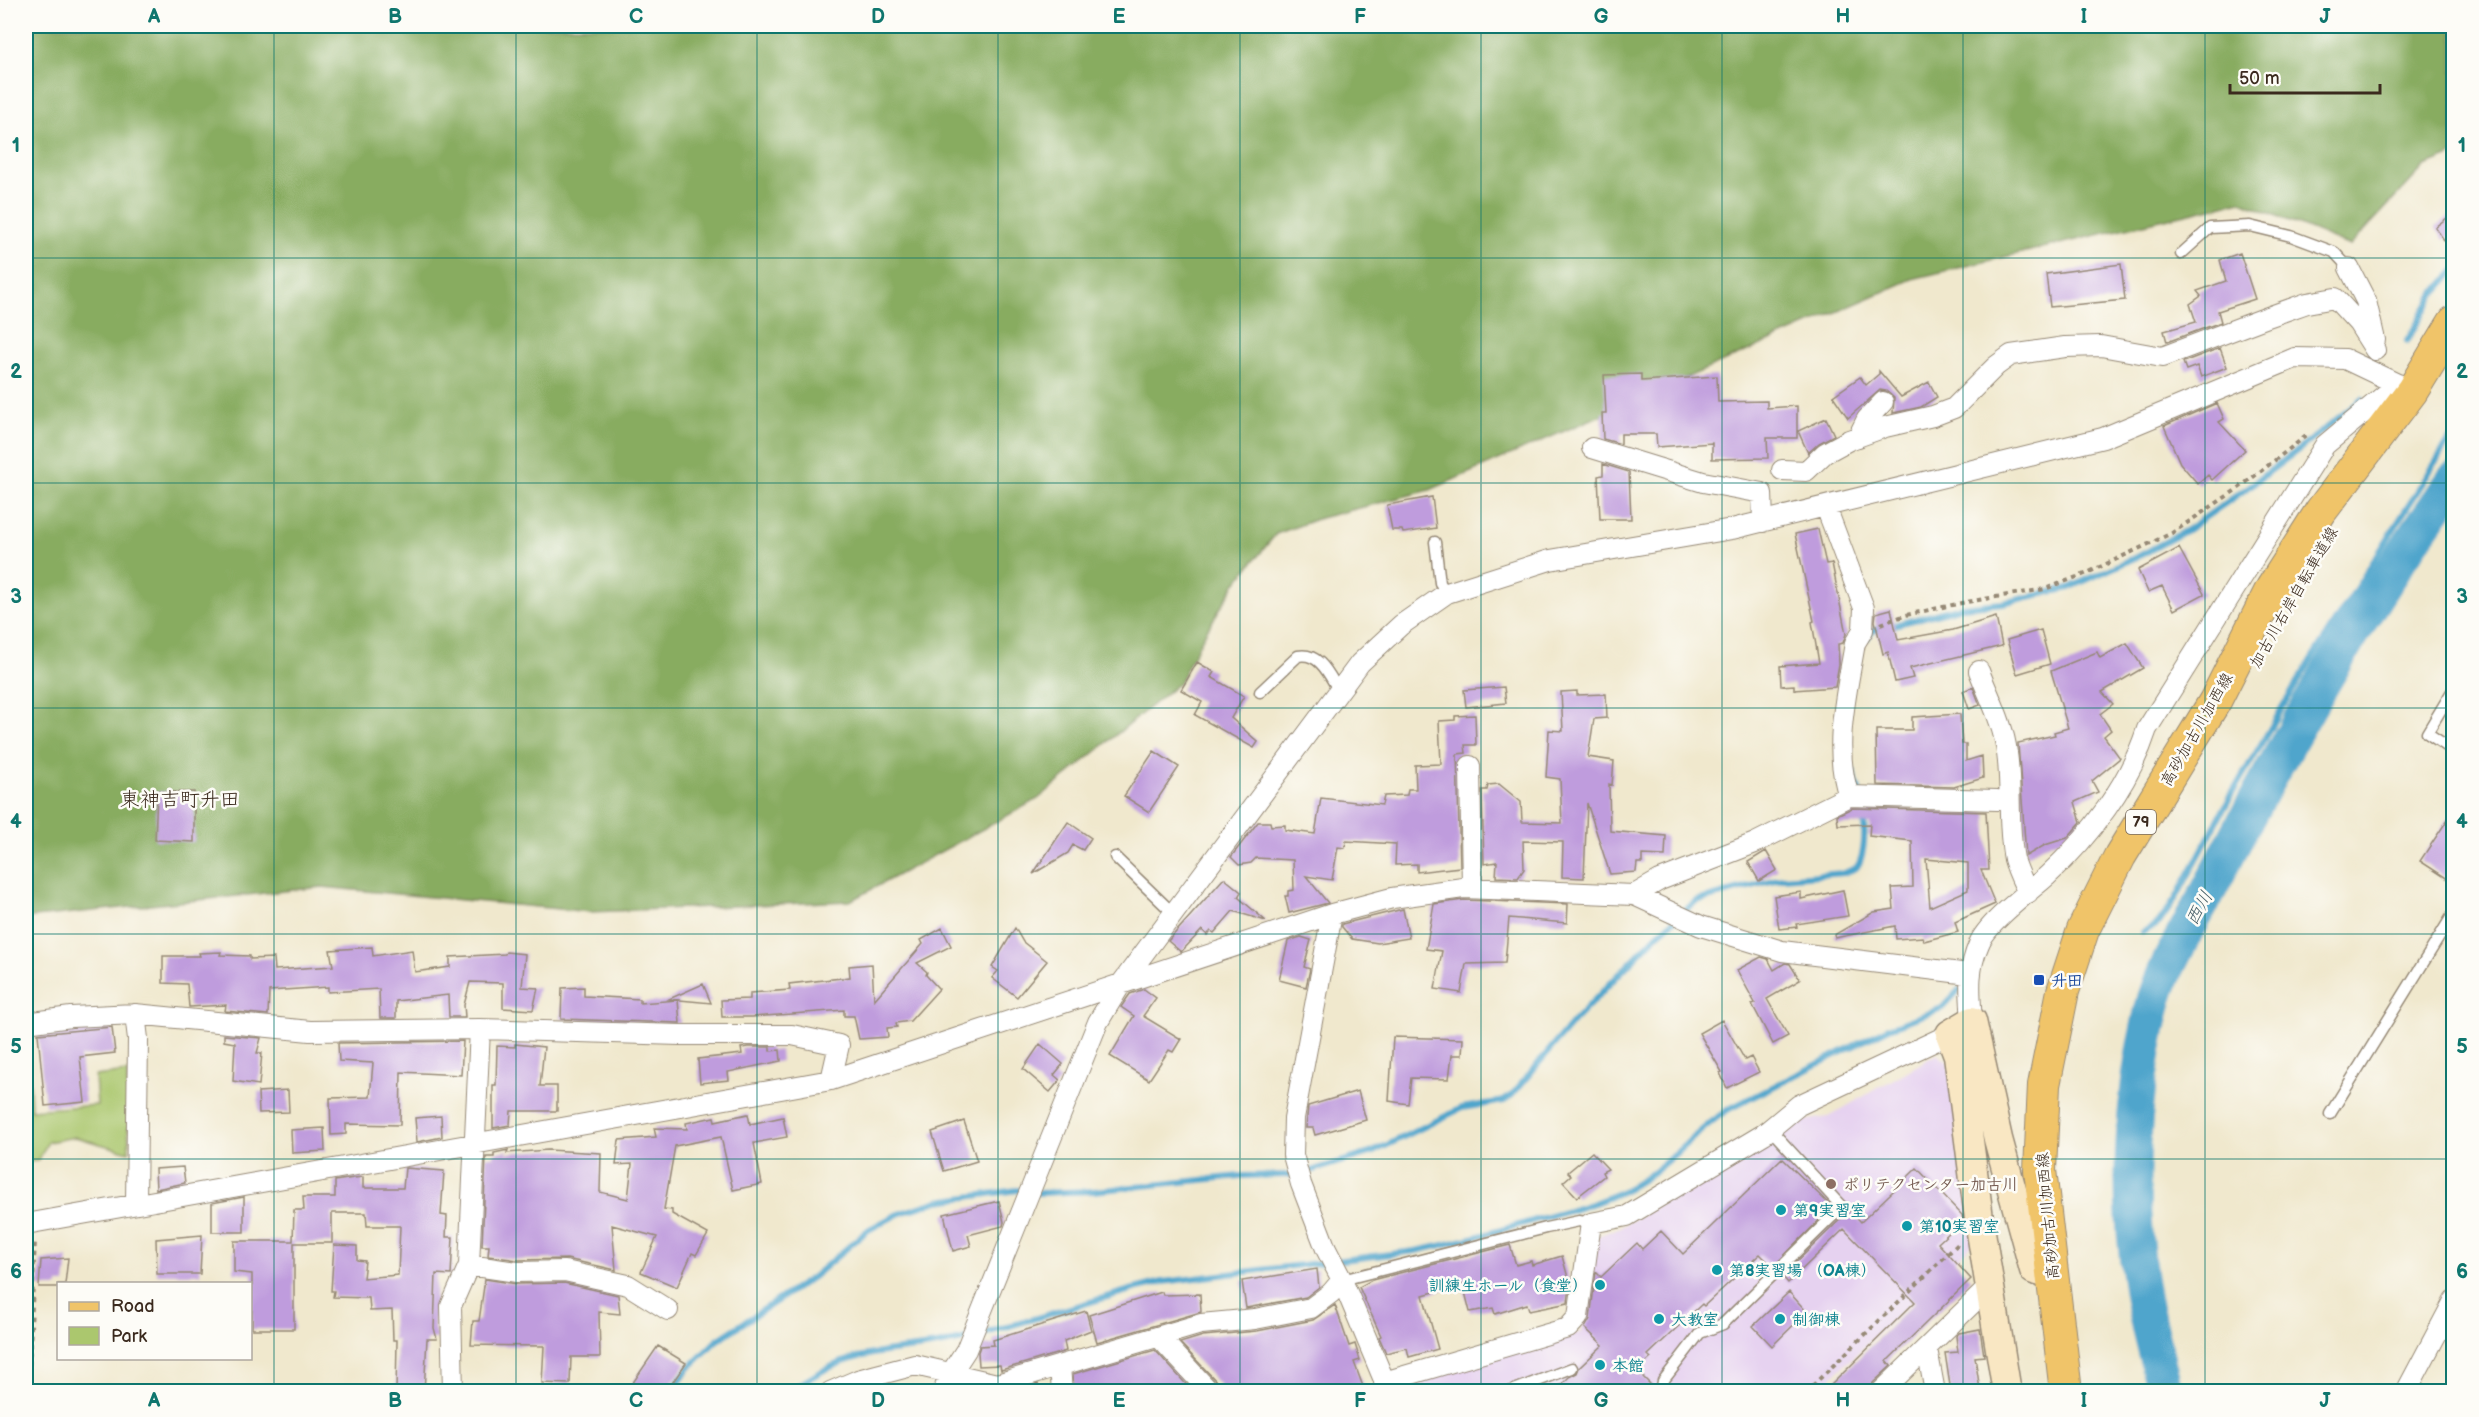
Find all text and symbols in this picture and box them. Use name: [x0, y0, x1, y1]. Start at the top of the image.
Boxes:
text: A: [147, 5, 161, 29]
text: B: [388, 5, 402, 29]
text: C: [629, 5, 643, 29]
text: D: [871, 5, 885, 29]
text: E: [1113, 5, 1126, 29]
text: F: [1354, 5, 1366, 29]
text: G: [1594, 5, 1609, 29]
text: H: [1836, 5, 1850, 29]
text: I: [2081, 5, 2087, 29]
text: J: [2320, 5, 2332, 29]
scale bar: [2230, 57, 2380, 95]
text: 50 m: [2239, 68, 2280, 89]
text: 1: [12, 134, 20, 158]
text: 1: [2458, 134, 2466, 158]
text: 2: [10, 360, 22, 384]
text: 2: [2456, 360, 2468, 384]
street label: 加古川右岸自転車道線: [2246, 524, 2343, 672]
text: 3: [10, 585, 22, 609]
text: 3: [2456, 585, 2468, 609]
street label: 高砂加古川加西線: [2157, 670, 2238, 790]
district label: 東神吉町升田: [120, 788, 240, 812]
text: 4: [10, 810, 22, 834]
road number: 79: [2126, 810, 2156, 834]
text: 4: [2456, 810, 2468, 834]
water label: 西川: [2182, 887, 2217, 929]
place label: 升田: [2051, 972, 2083, 991]
marker: 升田: [2032, 973, 2046, 987]
text: 5: [10, 1035, 22, 1059]
text: 5: [2456, 1035, 2468, 1059]
street label: 高砂加古川加西線: [2033, 1151, 2064, 1280]
place label: ポリテクセンター加古川: [1843, 1176, 2018, 1195]
marker: ポリテクセンター加古川: [1824, 1177, 1838, 1191]
place label: 第9実習室: [1793, 1202, 1866, 1221]
marker: 第9実習室: [1774, 1203, 1788, 1217]
place label: 第10実習室: [1919, 1218, 2000, 1237]
marker: 第10実習室: [1900, 1219, 1914, 1233]
text: 6: [10, 1260, 22, 1284]
text: 6: [2456, 1260, 2468, 1284]
place label: 第8実習場 （OA棟）: [1729, 1262, 1876, 1281]
marker: 第8実習場 （OA棟）: [1710, 1263, 1724, 1277]
place label: 訓練生ホール（食堂）: [1429, 1277, 1588, 1296]
marker: 訓練生ホール（食堂）: [1593, 1278, 1607, 1292]
legend: [57, 1282, 252, 1360]
text: Road: [111, 1296, 155, 1317]
place label: 大教室: [1671, 1311, 1719, 1330]
place label: 制御棟: [1792, 1311, 1841, 1330]
marker: 大教室: [1652, 1312, 1666, 1326]
marker: 制御棟: [1773, 1312, 1787, 1326]
text: Park: [111, 1326, 147, 1347]
place label: 本館: [1612, 1357, 1644, 1376]
marker: 本館: [1593, 1358, 1607, 1372]
text: A: [147, 1389, 161, 1413]
text: B: [388, 1389, 402, 1413]
text: C: [629, 1389, 643, 1413]
text: D: [871, 1389, 885, 1413]
text: E: [1113, 1389, 1126, 1413]
text: F: [1354, 1389, 1366, 1413]
text: G: [1594, 1389, 1609, 1413]
text: H: [1836, 1389, 1850, 1413]
text: I: [2081, 1389, 2087, 1413]
text: J: [2320, 1389, 2332, 1413]

